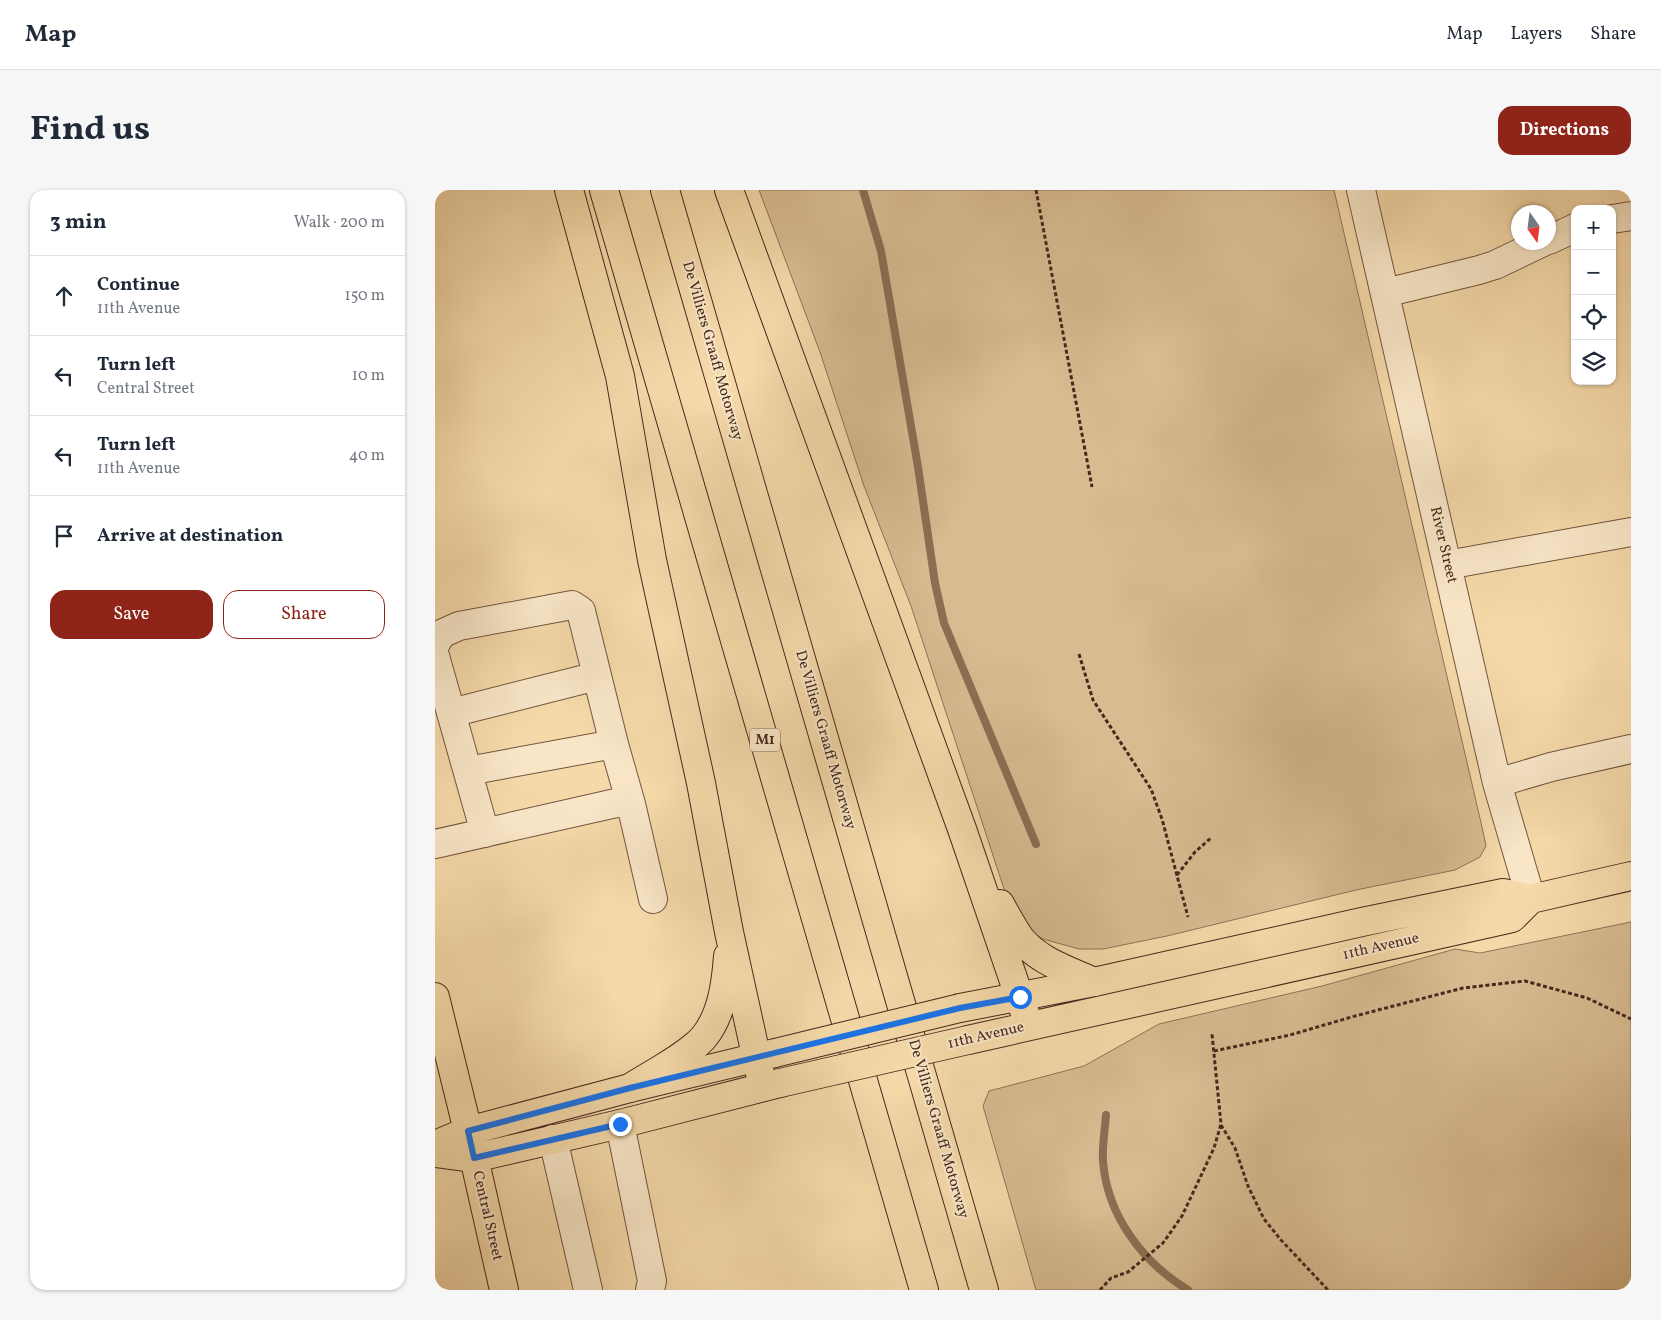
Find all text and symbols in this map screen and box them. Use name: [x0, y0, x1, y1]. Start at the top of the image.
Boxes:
text: Map: [25, 18, 76, 52]
text: Map: [1446, 22, 1482, 47]
text: Layers: [1510, 22, 1562, 47]
text: Share: [1590, 22, 1636, 47]
text: Find us: [30, 106, 150, 154]
button: Directions: [1498, 106, 1631, 155]
north arrow: [1511, 205, 1556, 250]
map controls: [1571, 205, 1616, 385]
button: +: [1571, 205, 1616, 250]
text: 3 min: [50, 208, 106, 237]
text: Walk · 200 m: [294, 212, 385, 234]
button: −: [1571, 250, 1616, 295]
street label: De Villiers Graaff Motorway: [676, 259, 748, 443]
text: Continue: [97, 272, 180, 298]
icon: ahead: [50, 282, 78, 310]
text: 150 m: [344, 285, 385, 307]
button: locate: [1571, 295, 1616, 340]
text: 11th Avenue: [97, 298, 180, 320]
button: layers: [1571, 340, 1616, 385]
text: Turn left: [97, 352, 176, 378]
icon: left: [50, 362, 78, 390]
text: 10 m: [352, 365, 385, 387]
text: Central Street: [97, 378, 195, 400]
text: Turn left: [97, 432, 176, 458]
icon: left: [50, 442, 78, 470]
text: 40 m: [349, 445, 385, 467]
text: 11th Avenue: [97, 458, 180, 480]
street label: River Street: [1424, 505, 1462, 585]
icon: arrive: [50, 522, 78, 550]
text: Arrive at destination: [97, 523, 283, 549]
button: Save: [50, 590, 213, 639]
button: Share: [223, 590, 385, 639]
street label: De Villiers Graaff Motorway: [789, 648, 861, 832]
road number: M1: [750, 728, 780, 752]
street label: 11th Avenue: [1341, 928, 1421, 966]
route start: [1009, 986, 1032, 1009]
street label: 11th Avenue: [946, 1017, 1026, 1055]
street label: De Villiers Graaff Motorway: [902, 1037, 974, 1221]
route end: [609, 1113, 632, 1136]
street label: Central Street: [466, 1169, 508, 1263]

